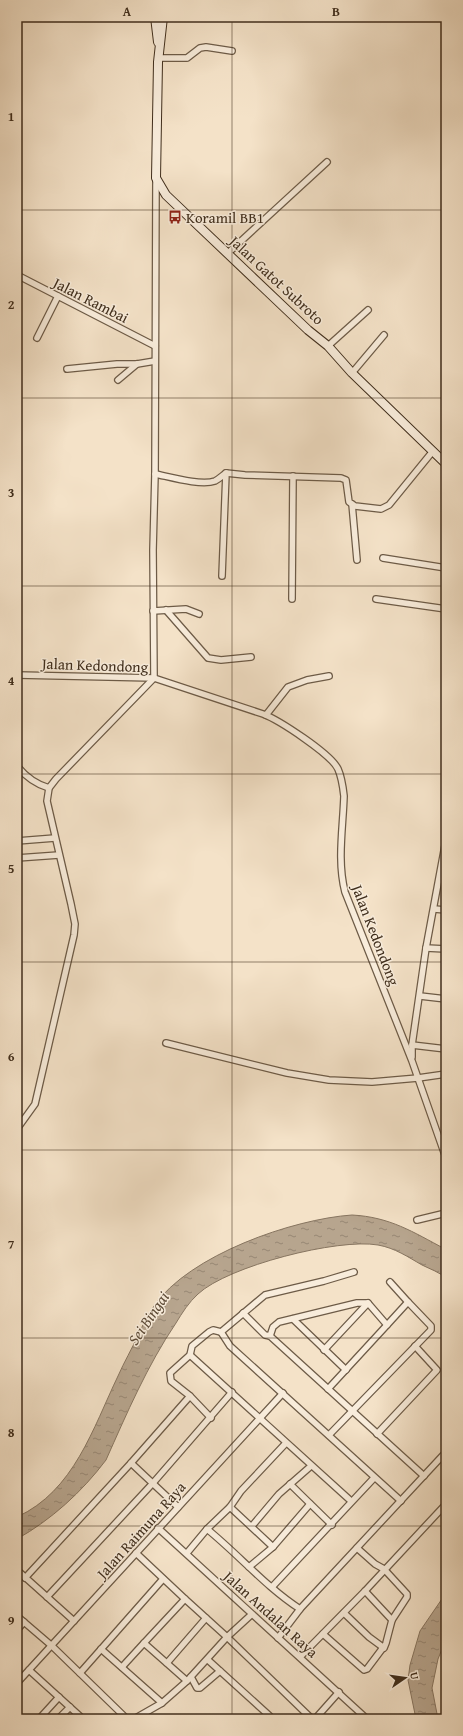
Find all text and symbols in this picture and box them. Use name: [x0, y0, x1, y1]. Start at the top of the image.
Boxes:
text: A: [123, 2, 132, 21]
text: B: [332, 2, 340, 21]
text: 1: [8, 107, 14, 126]
place label: Koramil BB1: [186, 207, 264, 228]
bus stop icon: Koramil BB1: [167, 209, 183, 225]
street label: Jalan Gatot Subroto: [224, 229, 329, 330]
street label: Jalan Rambai: [48, 271, 132, 328]
text: 2: [8, 295, 15, 314]
text: 3: [8, 483, 14, 502]
street label: Jalan Kedondong: [39, 653, 149, 677]
text: 4: [8, 671, 15, 690]
text: 5: [8, 859, 15, 878]
street label: Jalan Kedondong: [346, 880, 405, 989]
text: 6: [8, 1047, 15, 1066]
text: 7: [8, 1235, 15, 1254]
water label: Sei Bingai: [121, 1286, 175, 1350]
text: 8: [8, 1423, 15, 1442]
street label: Jalan Raimuna Raya: [90, 1477, 190, 1585]
street label: Jalan Andalan Raya: [218, 1565, 323, 1662]
text: 9: [8, 1611, 15, 1630]
north arrow: [385, 1658, 425, 1698]
text: U: [406, 1670, 424, 1682]

